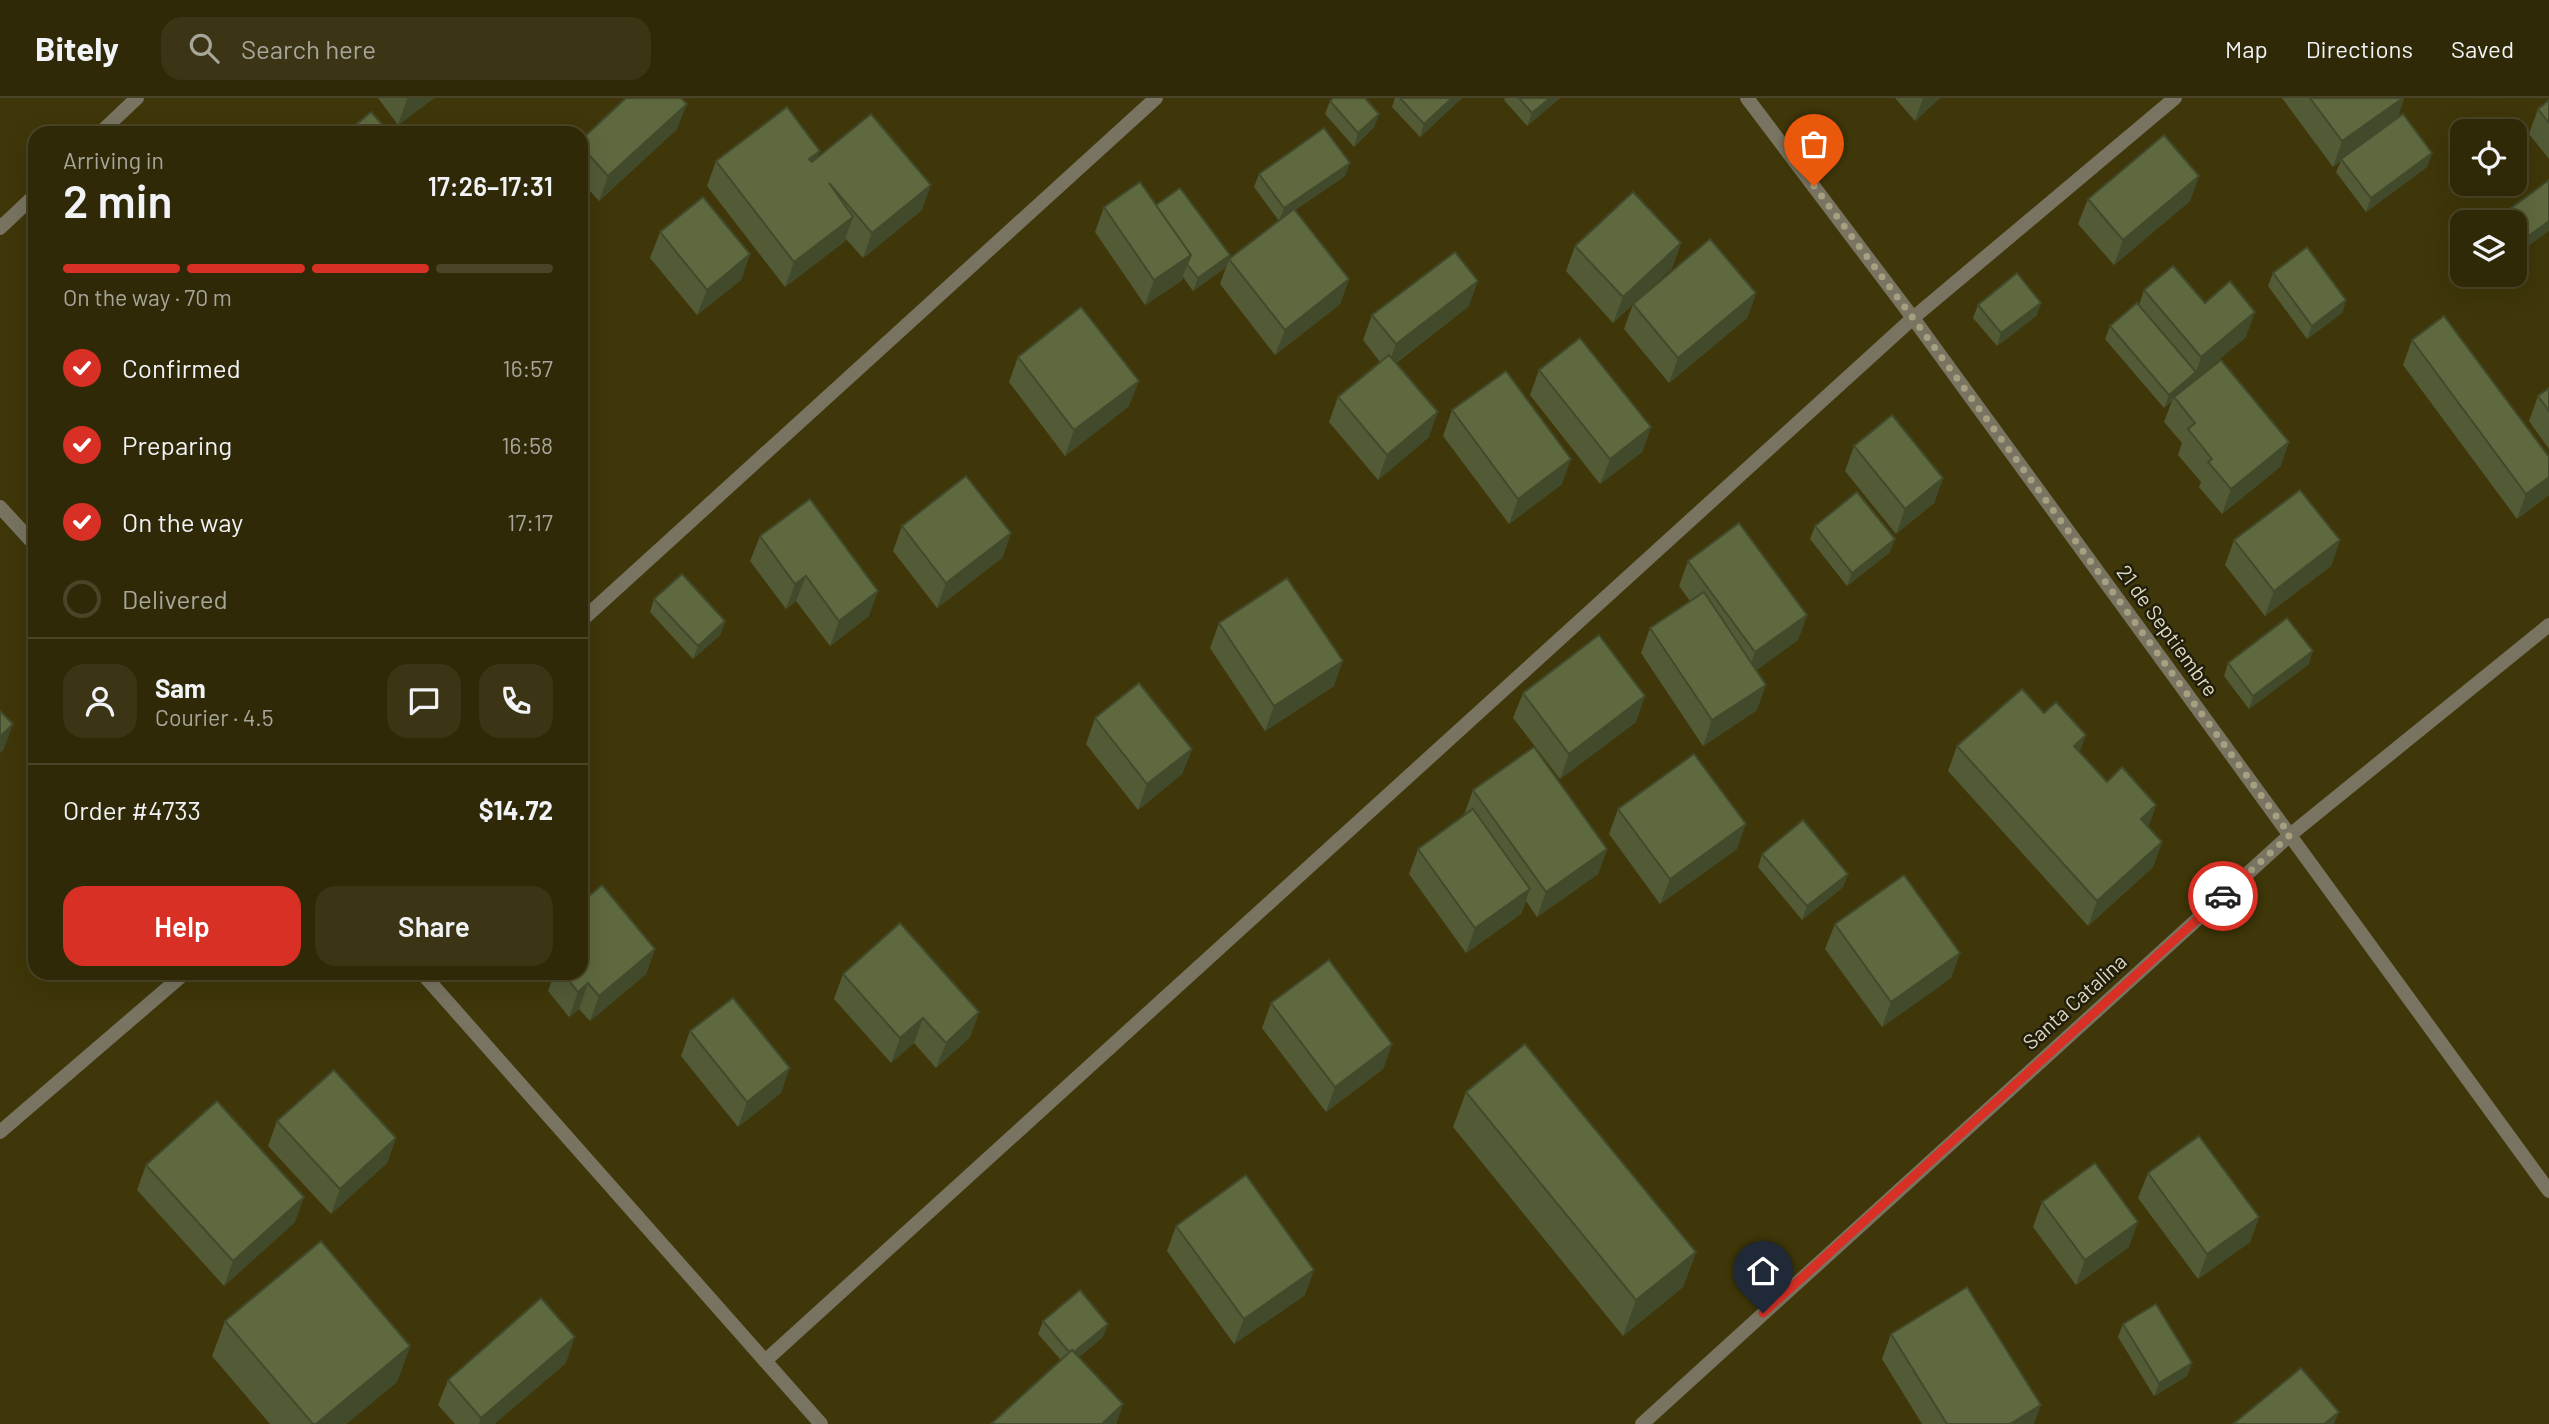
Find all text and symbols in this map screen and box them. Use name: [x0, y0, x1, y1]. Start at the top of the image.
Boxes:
search box: [161, 17, 651, 80]
text: Bitely: [35, 28, 119, 68]
icon: search: [185, 29, 223, 67]
text: Search here: [241, 33, 376, 64]
text: Map: [2225, 34, 2268, 63]
text: Directions: [2306, 34, 2413, 63]
text: Saved: [2451, 34, 2514, 63]
pin: [1784, 114, 1844, 186]
map controls: [2450, 119, 2527, 287]
button: locate: [2450, 119, 2527, 196]
icon: bag: [1795, 125, 1833, 163]
text: Arriving in: [63, 146, 164, 174]
text: 17:26–17:31: [428, 170, 553, 201]
text: 2 min: [63, 172, 172, 227]
button: layers: [2450, 210, 2527, 287]
text: On the way · 70 m: [63, 283, 232, 311]
icon: check: [63, 349, 101, 387]
text: Confirmed: [122, 352, 241, 383]
text: 16:57: [503, 354, 553, 382]
icon: check: [63, 426, 101, 464]
text: Preparing: [122, 429, 232, 460]
text: 16:58: [502, 431, 553, 459]
icon: check: [63, 503, 101, 541]
text: On the way: [122, 506, 243, 537]
text: 17:17: [507, 508, 553, 536]
street label: 21 de Septiembre: [2112, 560, 2224, 701]
text: Delivered: [122, 583, 228, 614]
button: person: [63, 664, 137, 738]
button: chat: [387, 664, 461, 738]
button: phone: [479, 664, 553, 738]
text: Sam: [155, 672, 206, 703]
text: Courier · 4.5: [155, 703, 274, 731]
text: Order #4733: [63, 794, 201, 825]
text: $14.72: [479, 794, 553, 825]
courier: [2188, 861, 2258, 931]
icon: car: [2204, 877, 2242, 915]
button: Help: [63, 886, 301, 966]
button: Share: [315, 886, 553, 966]
street label: Santa Catalina: [2017, 948, 2131, 1054]
pin: [1733, 1241, 1793, 1313]
icon: home: [1744, 1252, 1782, 1290]

